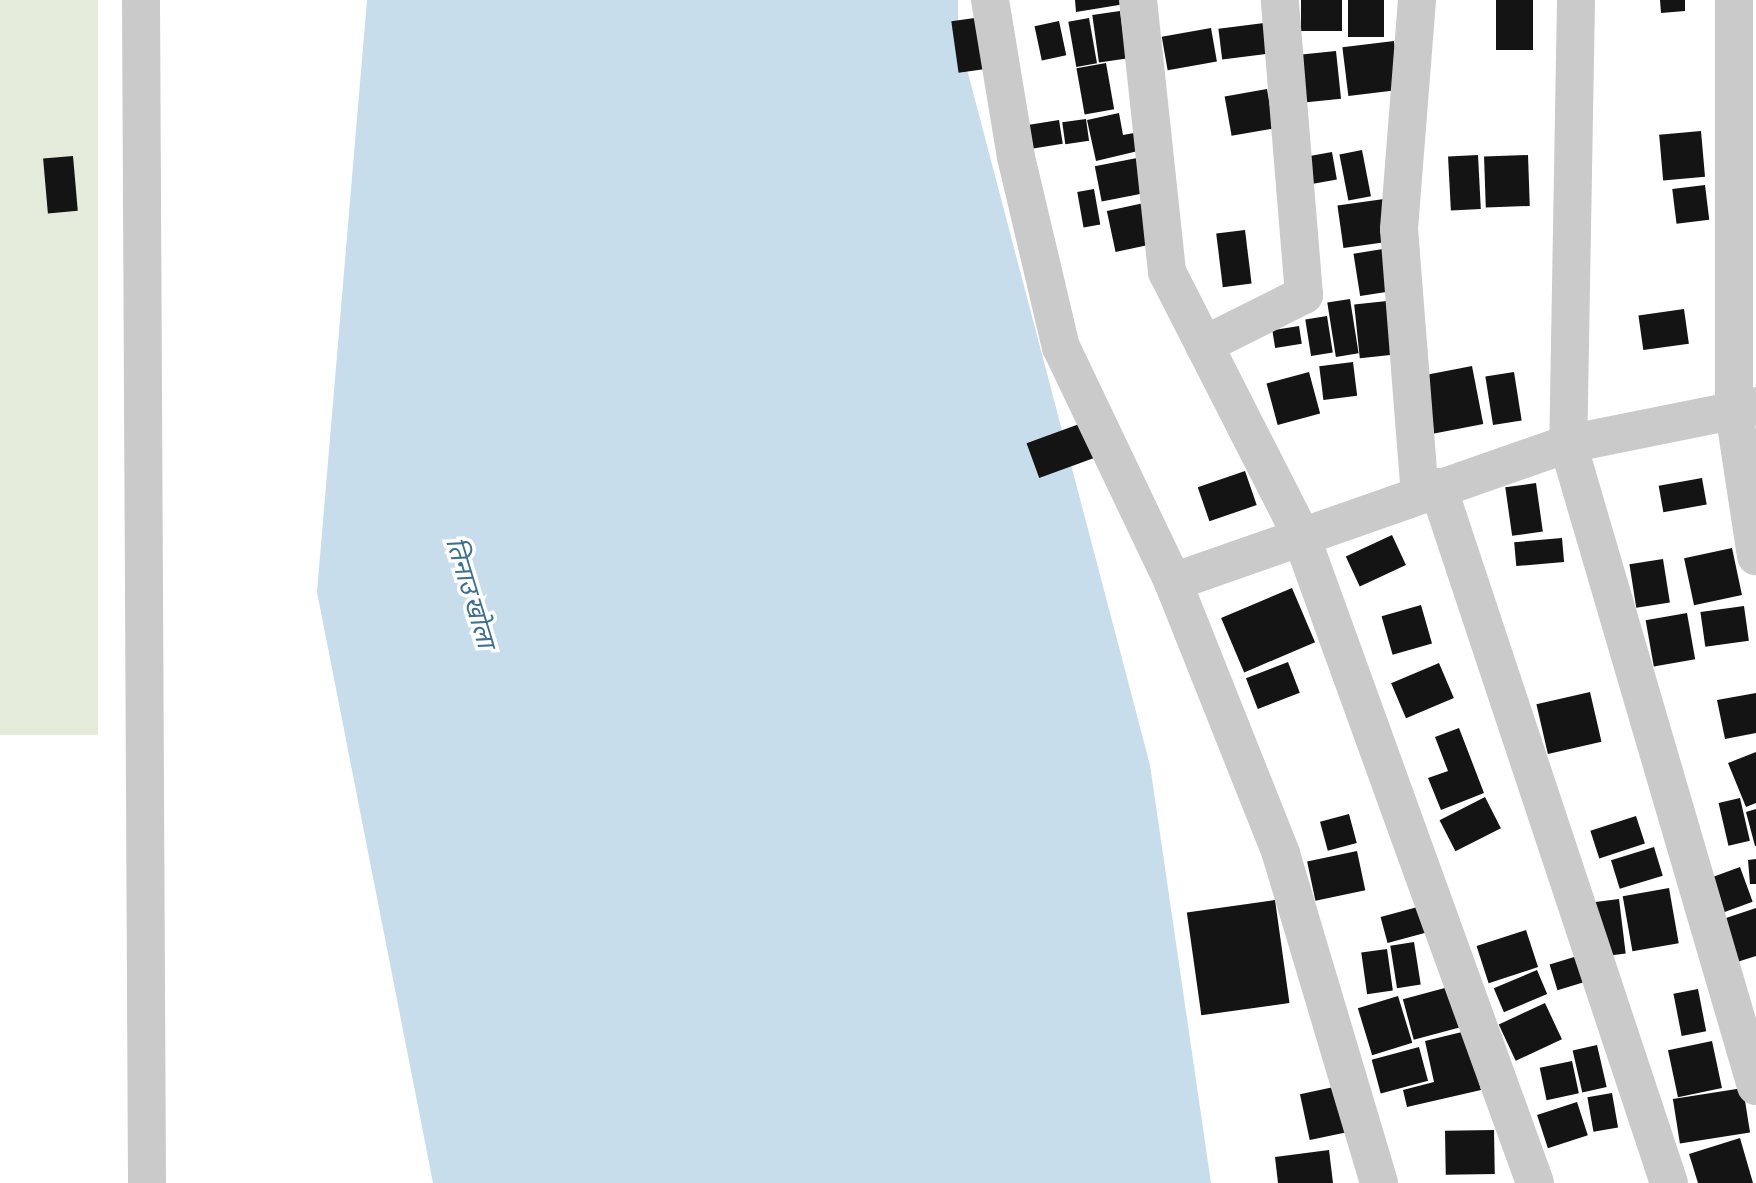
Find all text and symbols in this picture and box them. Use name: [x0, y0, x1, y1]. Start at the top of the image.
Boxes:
water label: तिनाउ खोला: [437, 534, 501, 652]

